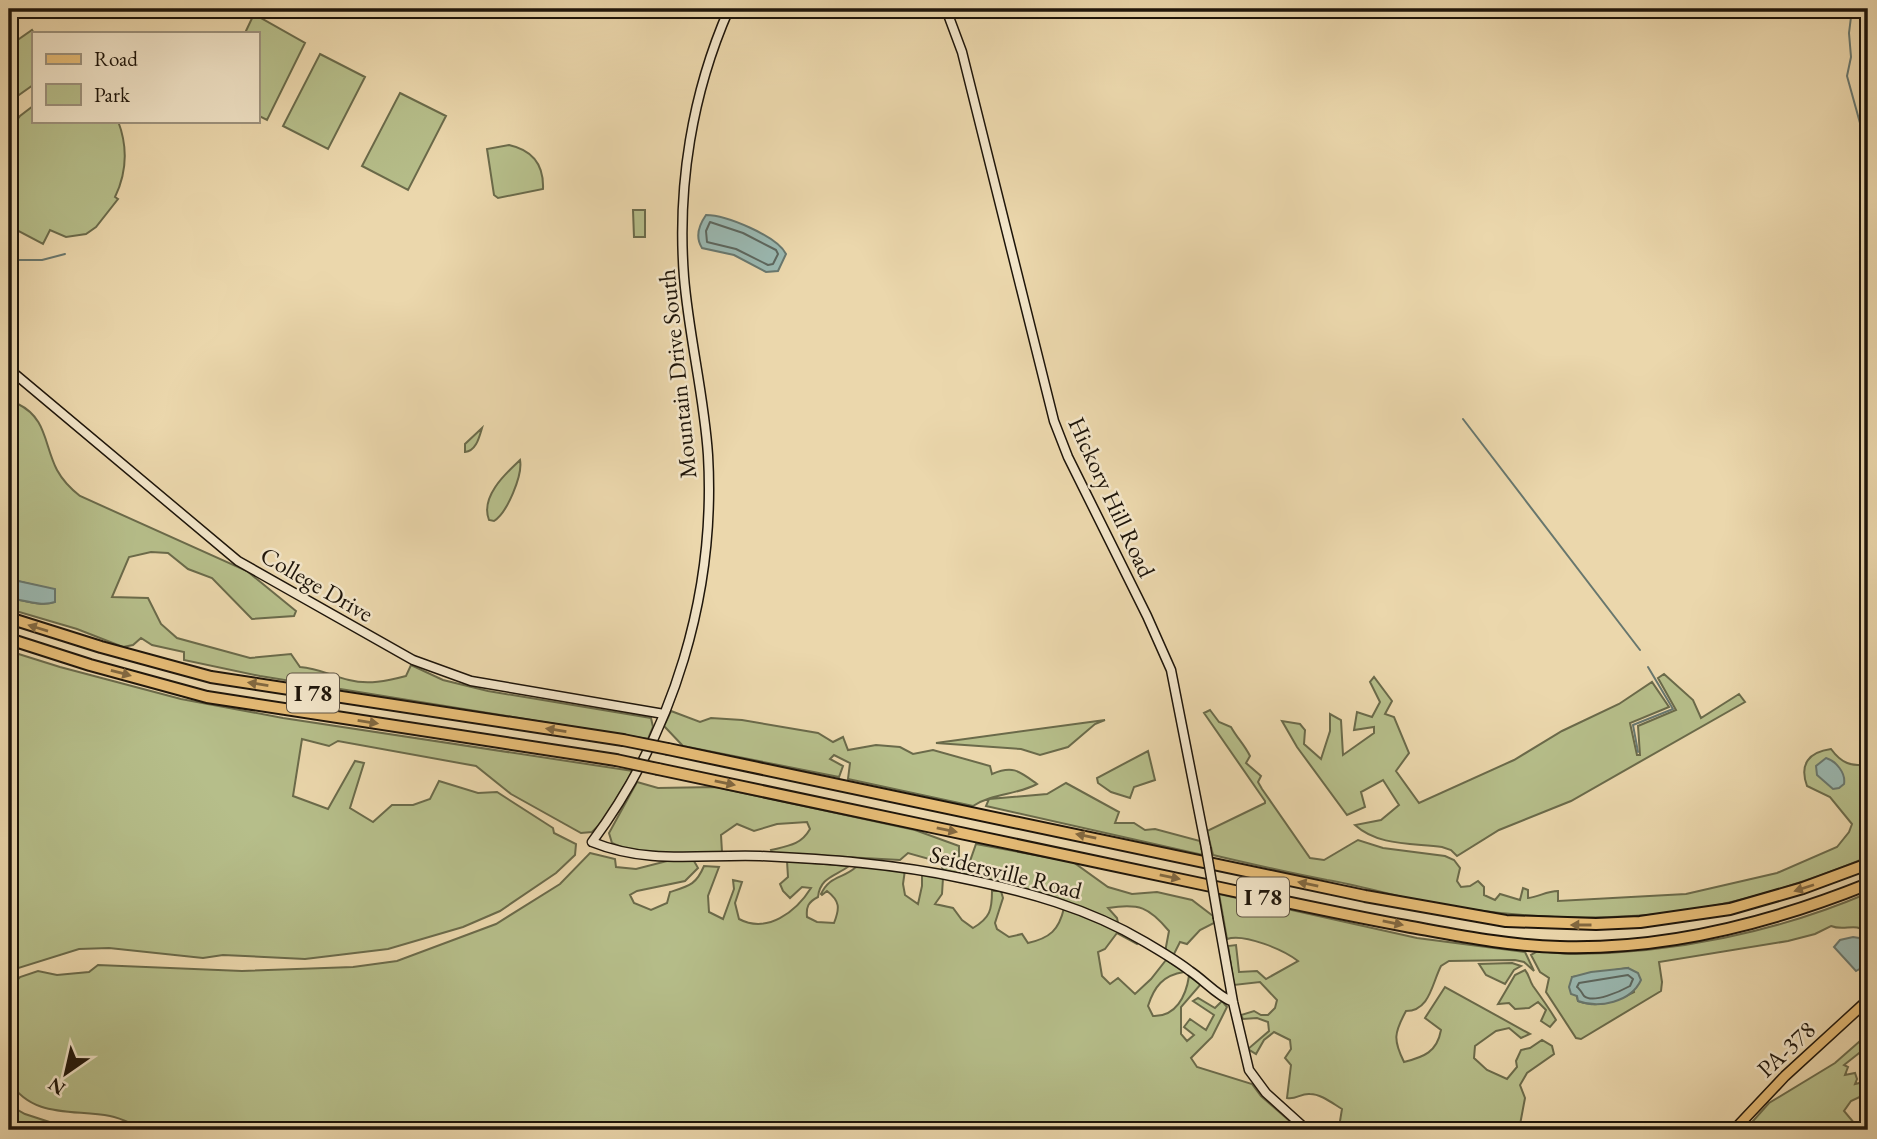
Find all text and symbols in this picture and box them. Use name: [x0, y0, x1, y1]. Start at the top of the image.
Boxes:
legend: [32, 32, 259, 122]
text: Road: [94, 45, 138, 72]
text: Park: [94, 81, 131, 108]
street label: Mountain Drive South: [651, 268, 703, 480]
street label: Hickory Hill Road: [1061, 412, 1163, 583]
street label: College Drive: [255, 539, 379, 629]
one-way arrow: [28, 622, 49, 632]
one-way arrow: [111, 669, 132, 679]
road number: I 78: [287, 674, 339, 712]
one-way arrow: [247, 678, 269, 689]
one-way arrow: [357, 717, 379, 728]
one-way arrow: [545, 724, 567, 735]
one-way arrow: [714, 778, 736, 789]
one-way arrow: [936, 824, 958, 835]
one-way arrow: [1075, 830, 1097, 841]
street label: Seidersville Road: [927, 838, 1086, 906]
one-way arrow: [1159, 872, 1181, 883]
road number: I 78: [1237, 877, 1289, 916]
one-way arrow: [1297, 878, 1319, 889]
one-way arrow: [1794, 883, 1815, 893]
one-way arrow: [1382, 918, 1404, 929]
one-way arrow: [1570, 919, 1592, 930]
street label: PA-378: [1750, 1014, 1822, 1084]
north arrow: [32, 1038, 102, 1108]
text: N: [43, 1072, 70, 1101]

